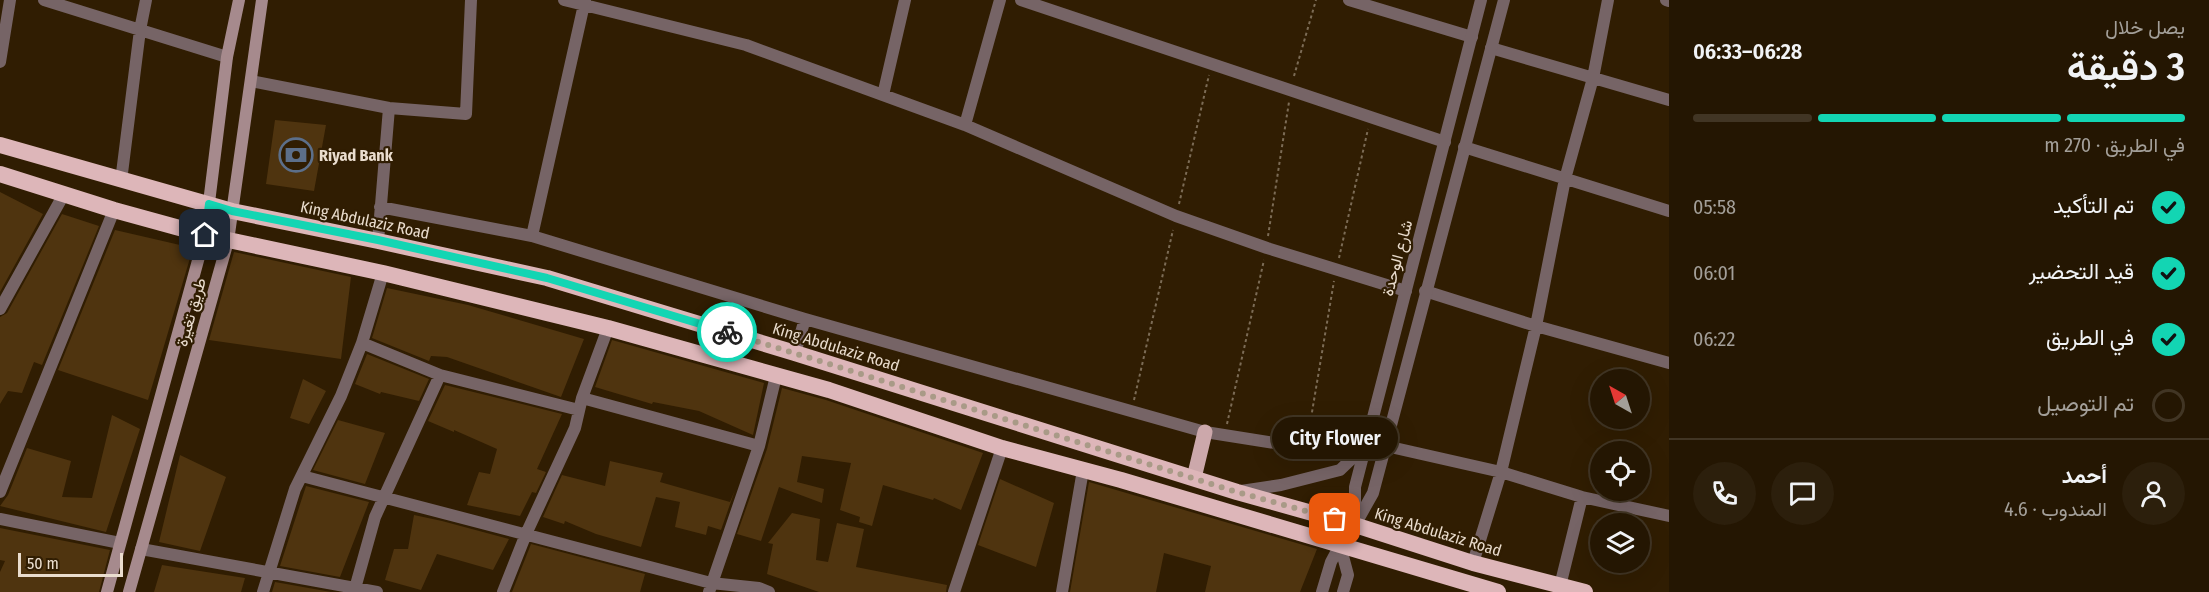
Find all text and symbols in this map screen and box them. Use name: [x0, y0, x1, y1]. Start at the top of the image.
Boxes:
text: يصل خلال: [2105, 15, 2185, 39]
text: 06:28–06:33: [1693, 38, 1802, 65]
text: 3 دقيقة: [2067, 44, 2185, 90]
text: في الطريق · 270 m: [2044, 133, 2185, 157]
bank icon: Riyad Bank: [278, 137, 314, 173]
place label: Riyad Bank: [319, 146, 394, 165]
icon: check: [2152, 191, 2185, 224]
text: تم التأكيد: [2053, 192, 2134, 219]
text: 05:58: [1693, 195, 1736, 219]
street label: King Abdulaziz Road: [299, 197, 431, 243]
pin: [179, 209, 230, 260]
icon: home: [188, 218, 221, 251]
street label: شارع الوحدة: [1378, 218, 1418, 299]
icon: check: [2152, 257, 2185, 290]
text: قيد التحضير: [2029, 258, 2134, 285]
text: 06:01: [1693, 261, 1735, 285]
street label: طريق تغيرة: [172, 276, 211, 349]
courier: [697, 302, 757, 362]
icon: bike: [711, 316, 744, 349]
street label: King Abdulaziz Road: [770, 319, 902, 375]
icon: check: [2152, 323, 2185, 356]
text: في الطريق: [2046, 324, 2134, 351]
text: 06:22: [1693, 327, 1735, 351]
north arrow: [1590, 369, 1650, 429]
map controls: [1590, 369, 1650, 573]
text: تم التوصيل: [2037, 390, 2134, 417]
callout: City Flower: [1272, 417, 1398, 459]
text: City Flower: [1289, 426, 1381, 450]
button: locate: [1590, 441, 1650, 501]
button: phone: [1693, 462, 1756, 525]
button: chat: [1771, 462, 1834, 525]
text: أحمد: [2062, 462, 2107, 489]
button: person: [2122, 462, 2185, 525]
pin: [1309, 493, 1360, 544]
text: المندوب · 4.6: [2004, 497, 2107, 521]
icon: bag: [1318, 502, 1351, 535]
street label: King Abdulaziz Road: [1372, 504, 1504, 560]
button: layers: [1590, 513, 1650, 573]
scale bar: [18, 550, 123, 578]
text: 50 m: [27, 554, 59, 573]

